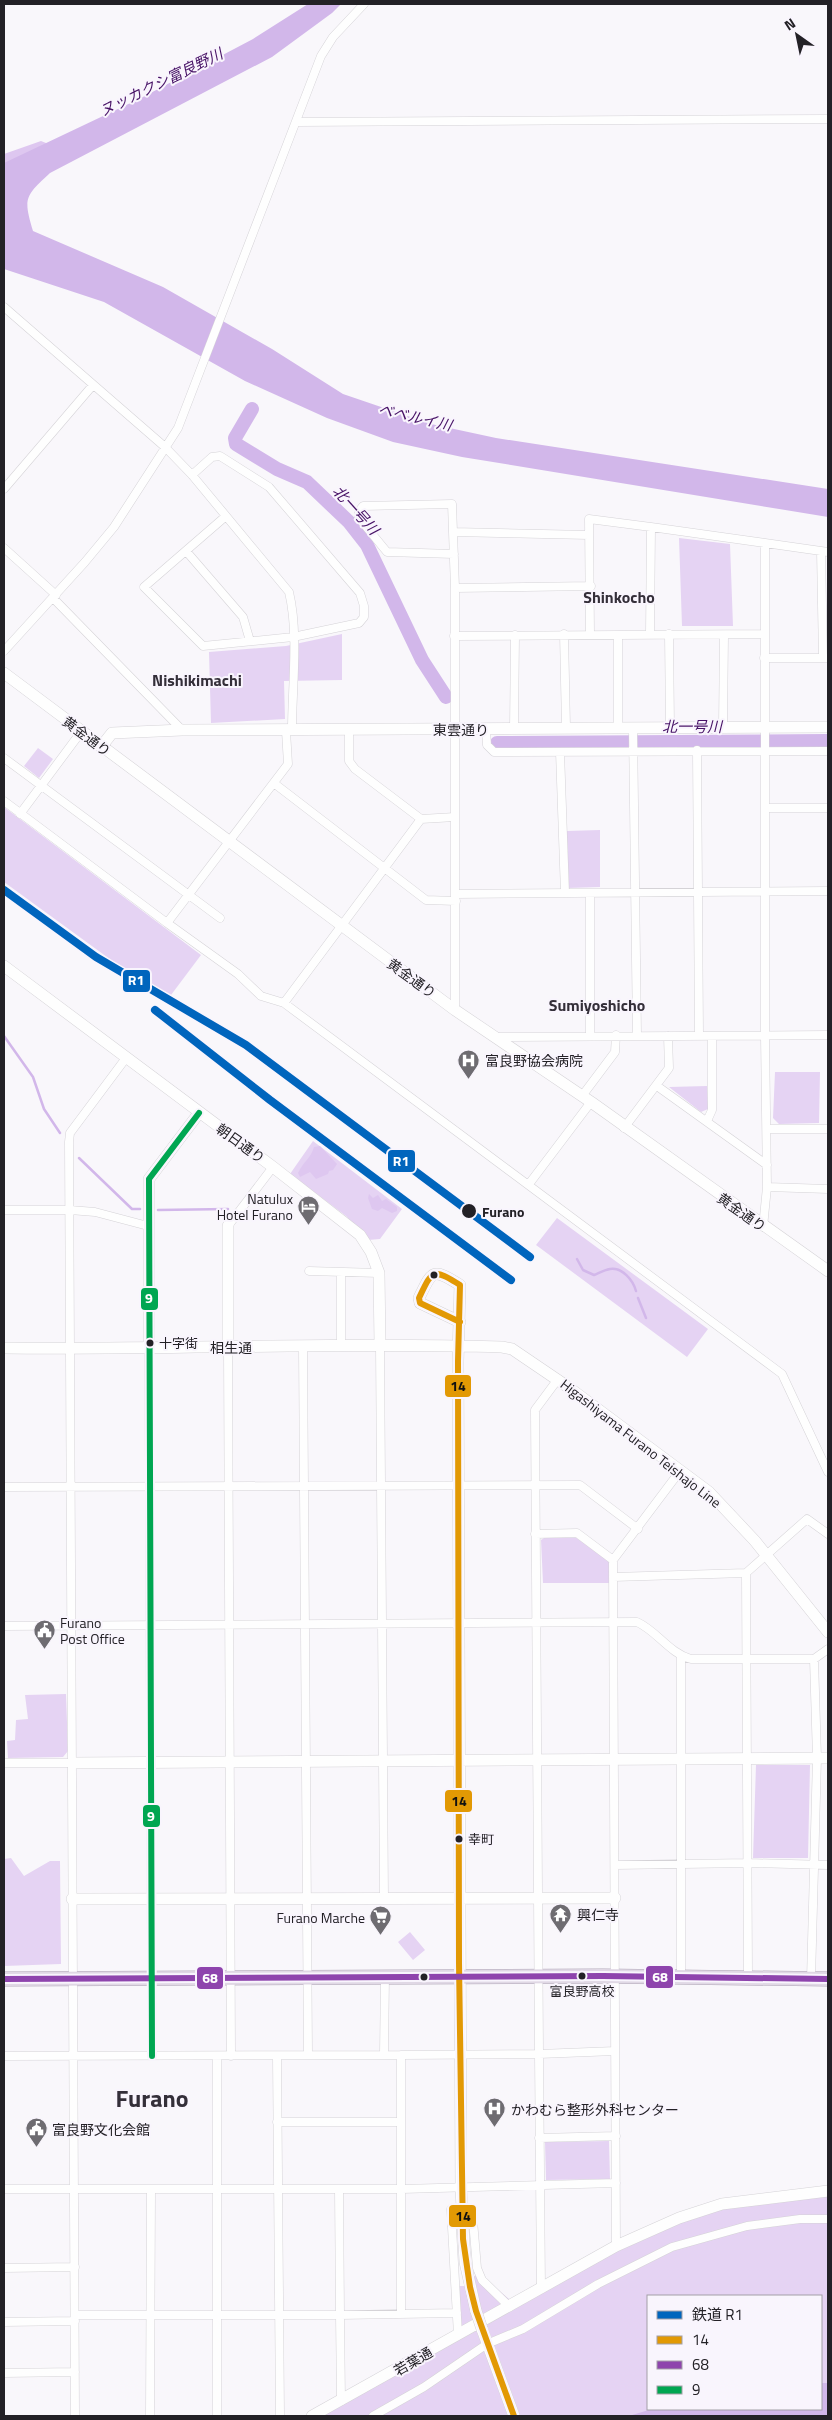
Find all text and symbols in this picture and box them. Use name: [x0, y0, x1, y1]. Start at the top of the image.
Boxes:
north arrow: [772, 10, 822, 60]
text: N: [780, 12, 799, 35]
water label: ヌッカクシ富良野川: [95, 41, 229, 122]
water label: ベベルイ川: [376, 397, 456, 437]
water label: 北一号川: [327, 480, 386, 541]
district label: Shinkocho: [583, 585, 655, 609]
district label: Nishikimachi: [152, 668, 242, 692]
street label: 黄金通り: [58, 711, 116, 761]
water label: 北一号川: [662, 715, 724, 738]
street label: 東雲通り: [433, 719, 489, 740]
street label: 黄金通り: [383, 953, 441, 1003]
line badge: R1: [122, 969, 151, 993]
text: R1: [128, 969, 144, 990]
district label: Sumiyoshicho: [549, 993, 645, 1017]
hospital icon: 富良野協会病院: [457, 1048, 481, 1079]
place label: 富良野協会病院: [485, 1050, 583, 1071]
street label: 朝日通り: [212, 1118, 270, 1168]
line badge: R1: [387, 1149, 416, 1173]
text: R1: [393, 1150, 409, 1171]
street label: 黄金通り: [713, 1187, 771, 1237]
place label: Natulux Hotel Furano: [217, 1188, 294, 1225]
hotel icon: Natulux Hotel Furano: [297, 1194, 321, 1225]
place label: Furano: [482, 1201, 525, 1222]
marker: Furano: [460, 1202, 478, 1220]
unlabelled marker: [429, 1270, 439, 1280]
line badge: 9: [140, 1287, 159, 1311]
text: 9: [145, 1287, 153, 1308]
place label: 十字街: [159, 1333, 198, 1353]
street label: 相生通: [210, 1337, 252, 1358]
marker: 十字街: [145, 1338, 155, 1348]
line badge: 14: [444, 1374, 472, 1398]
street label: Higashiyama Furano Teishajo Line: [556, 1374, 726, 1512]
text: 14: [450, 1375, 466, 1396]
place label: Furano Post Office: [60, 1612, 125, 1649]
public building icon: Furano Post Office: [32, 1618, 56, 1649]
line badge: 14: [444, 1789, 473, 1813]
text: 14: [451, 1790, 467, 1811]
line badge: 9: [142, 1804, 161, 1828]
text: 9: [147, 1805, 155, 1826]
place label: 幸町: [468, 1829, 494, 1849]
marker: 幸町: [454, 1834, 464, 1844]
temple icon: 興仁寺: [549, 1902, 573, 1933]
place label: 興仁寺: [577, 1904, 619, 1925]
supermarket icon: Furano Marche: [369, 1905, 393, 1936]
place label: Furano Marche: [276, 1907, 365, 1928]
line badge: 68: [645, 1965, 674, 1989]
line badge: 68: [196, 1966, 224, 1990]
text: 68: [652, 1966, 668, 1987]
text: 68: [202, 1967, 218, 1988]
marker: 富良野高校: [577, 1971, 587, 1981]
unlabelled marker: [419, 1972, 429, 1982]
place label: 富良野高校: [549, 1981, 615, 2001]
district label: Furano: [116, 2080, 188, 2116]
hospital icon: かわむら整形外科センター: [483, 2097, 507, 2128]
place label: かわむら整形外科センター: [511, 2099, 679, 2120]
public building icon: 富良野文化会館: [24, 2117, 48, 2148]
place label: 富良野文化会館: [52, 2119, 150, 2140]
line badge: 14: [448, 2204, 477, 2228]
text: 14: [455, 2205, 471, 2226]
legend: [647, 2295, 822, 2410]
text: 鉄道 R1: [692, 2303, 743, 2326]
text: 14: [692, 2328, 709, 2351]
street label: 若葉通: [390, 2341, 436, 2381]
text: 68: [692, 2353, 709, 2376]
text: 9: [692, 2378, 700, 2401]

